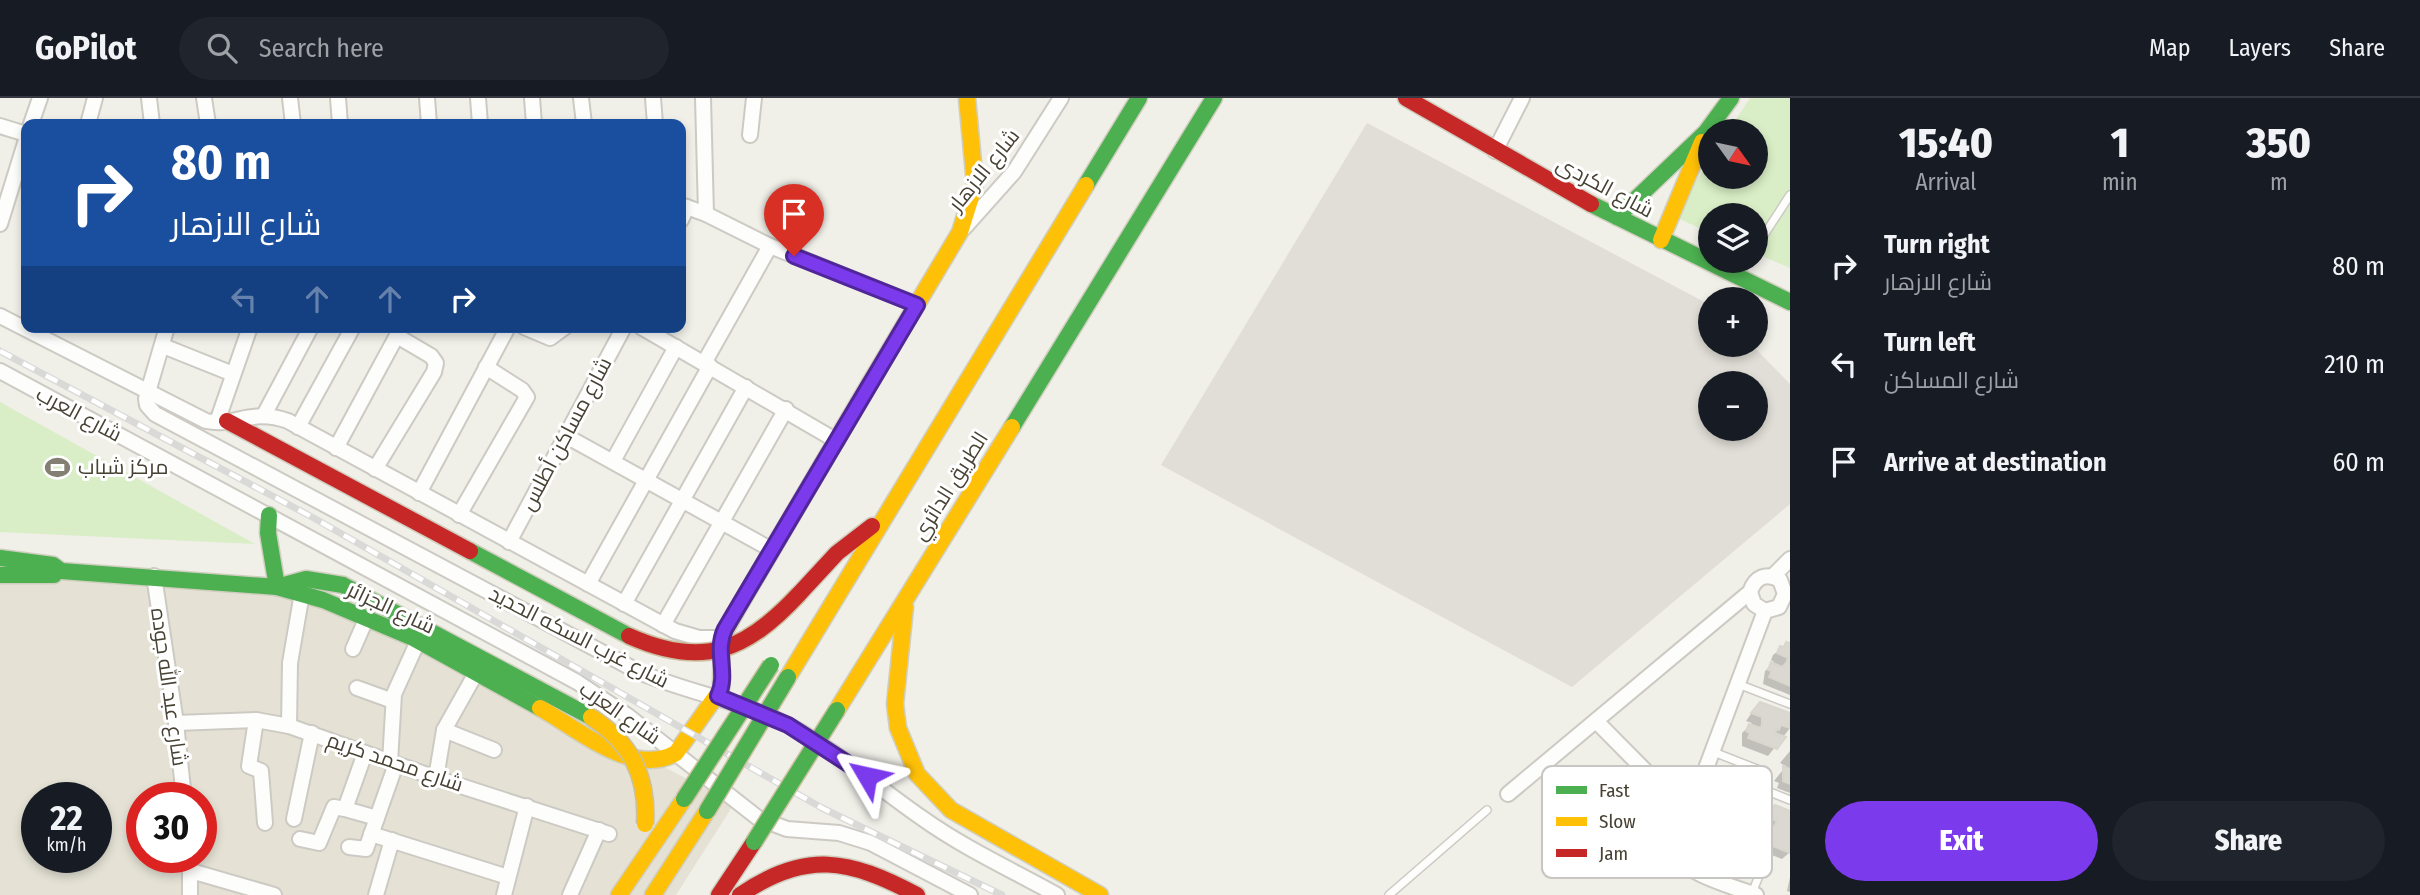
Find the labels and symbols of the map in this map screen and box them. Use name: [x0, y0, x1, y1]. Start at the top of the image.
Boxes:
north arrow: [1698, 119, 1768, 189]
street label: شارع الازهار: [942, 123, 1026, 218]
street label: شارع الكردى: [1552, 151, 1658, 224]
pin: [764, 184, 824, 256]
street label: شارع مساكن أطلس: [515, 353, 618, 516]
street label: شارع العرب: [31, 381, 126, 448]
street label: الطريق الدائري: [906, 427, 996, 547]
sports icon: مركز شباب: [44, 453, 72, 481]
place label: مركز شباب: [78, 454, 168, 480]
street label: شارع الجزائر: [342, 576, 439, 640]
street label: شارع غرب السكه الحديد: [484, 580, 673, 695]
street label: شارع عبد الله جوده: [144, 606, 194, 768]
street label: شارع العزب: [574, 676, 666, 751]
street label: شارع محمد كريم: [323, 726, 467, 798]
position arrow: [830, 739, 904, 813]
legend: [1542, 766, 1772, 878]
text: Fast: [1599, 779, 1630, 802]
speed limit sign: 30: [126, 782, 217, 873]
text: Slow: [1599, 810, 1636, 833]
text: Jam: [1599, 842, 1628, 865]

